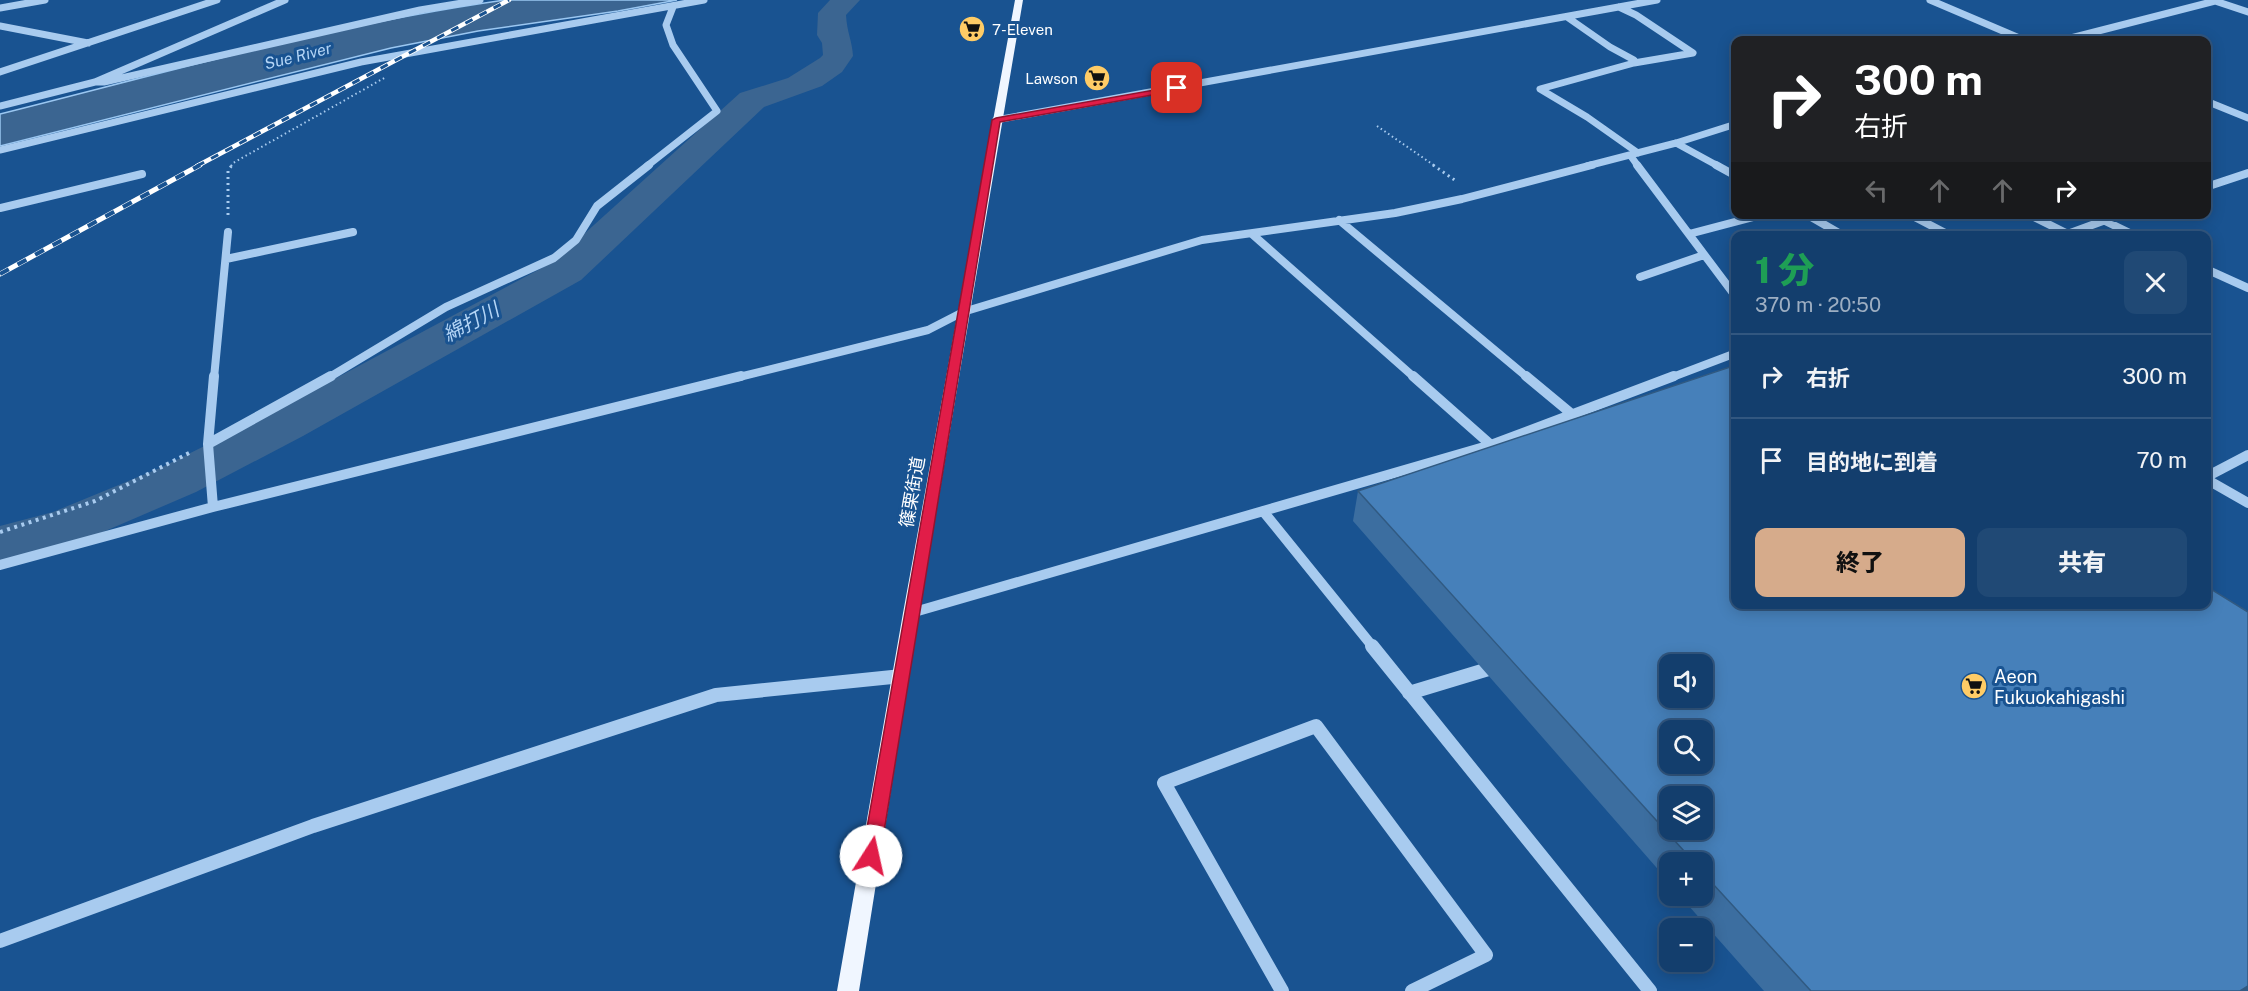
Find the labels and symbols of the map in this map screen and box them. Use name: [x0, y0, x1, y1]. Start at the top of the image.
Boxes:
supermarket icon: 7-Eleven: [957, 14, 987, 44]
place label: 7-Eleven: [992, 21, 1053, 38]
water label: Sue River: [262, 38, 334, 74]
pin: [1151, 62, 1202, 113]
supermarket icon: Lawson: [1082, 63, 1112, 93]
place label: Lawson: [1025, 70, 1078, 87]
water label: 綿打川: [439, 296, 505, 347]
street label: 篠栗街道: [895, 455, 929, 529]
place label: Aeon Fukuokahigashi: [1994, 666, 2125, 708]
supermarket icon: Aeon Fukuokahigashi: [1959, 671, 1989, 701]
position arrow: [839, 824, 903, 888]

